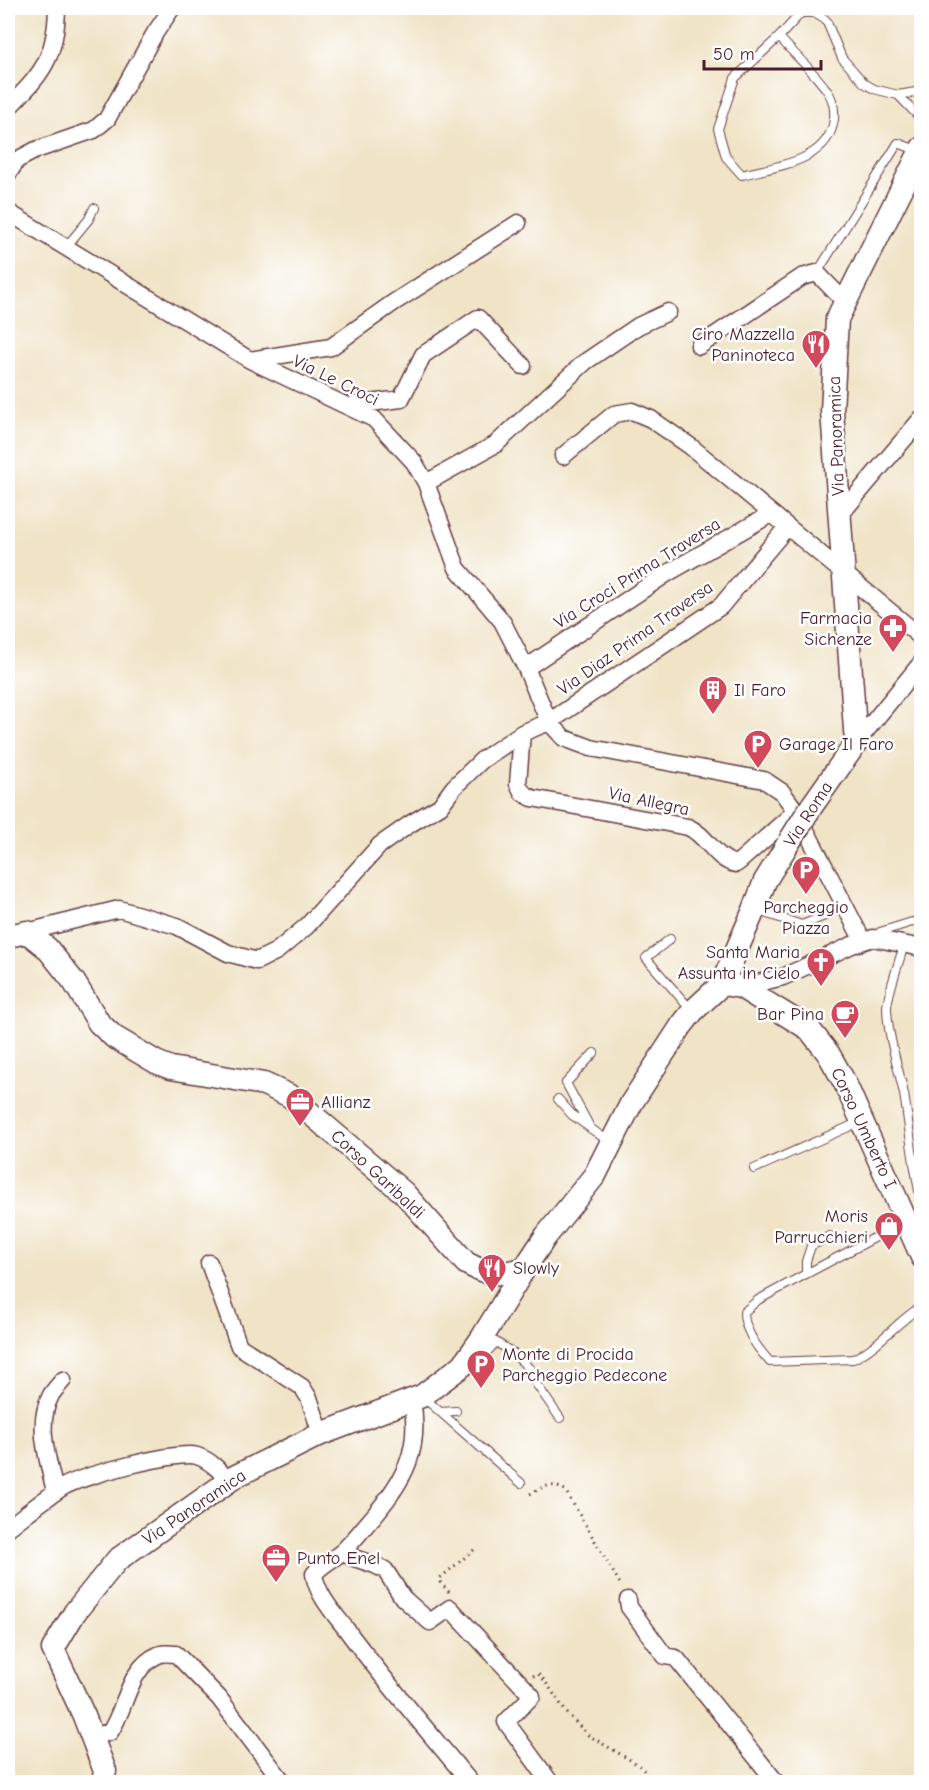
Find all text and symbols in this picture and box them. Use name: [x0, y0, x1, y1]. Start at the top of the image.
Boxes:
scale bar: [704, 33, 821, 71]
text: 50 m: [713, 44, 755, 65]
place label: Ciro Mazzella Paninoteca: [692, 324, 795, 366]
restaurant icon: Ciro Mazzella Paninoteca: [800, 328, 832, 370]
street label: Via Le Croci: [289, 351, 382, 410]
street label: Via Panoramica: [824, 376, 849, 496]
street label: Via Croci Prima Traversa: [550, 514, 724, 633]
street label: Via Diaz Prima Traversa: [554, 577, 717, 700]
place label: Farmacia Sichenze: [800, 608, 872, 650]
pharmacy icon: Farmacia Sichenze: [877, 612, 909, 654]
building icon: Il Faro: [697, 674, 729, 716]
place label: Il Faro: [734, 680, 786, 701]
parking icon: Garage Il Faro: [742, 728, 774, 770]
place label: Garage Il Faro: [779, 734, 894, 755]
street label: Via Roma: [780, 778, 837, 851]
street label: Via Allegra: [607, 783, 691, 820]
parking icon: Parcheggio Piazza: [790, 854, 822, 896]
place label: Parcheggio Piazza: [763, 897, 849, 939]
place label: Santa Maria Assunta in Cielo: [678, 942, 800, 984]
church icon: Santa Maria Assunta in Cielo: [805, 946, 837, 988]
cafe icon: Bar Pina: [829, 998, 861, 1040]
place label: Bar Pina: [757, 1004, 824, 1025]
street label: Corso Umberto I: [826, 1064, 901, 1192]
office icon: Allianz: [284, 1086, 316, 1128]
place label: Allianz: [321, 1092, 371, 1113]
street label: Corso Garibaldi: [326, 1126, 429, 1223]
place label: Moris Parrucchieri: [775, 1206, 868, 1248]
shop icon: Moris Parrucchieri: [873, 1210, 905, 1252]
restaurant icon: Slowly: [476, 1252, 508, 1294]
place label: Slowly: [513, 1258, 560, 1279]
place label: Monte di Procida Parcheggio Pedecone: [502, 1344, 667, 1386]
parking icon: Monte di Procida Parcheggio Pedecone: [465, 1348, 497, 1390]
street label: Via Panoramica: [139, 1465, 250, 1550]
office icon: Punto Enel: [260, 1542, 292, 1584]
place label: Punto Enel: [297, 1548, 380, 1569]

